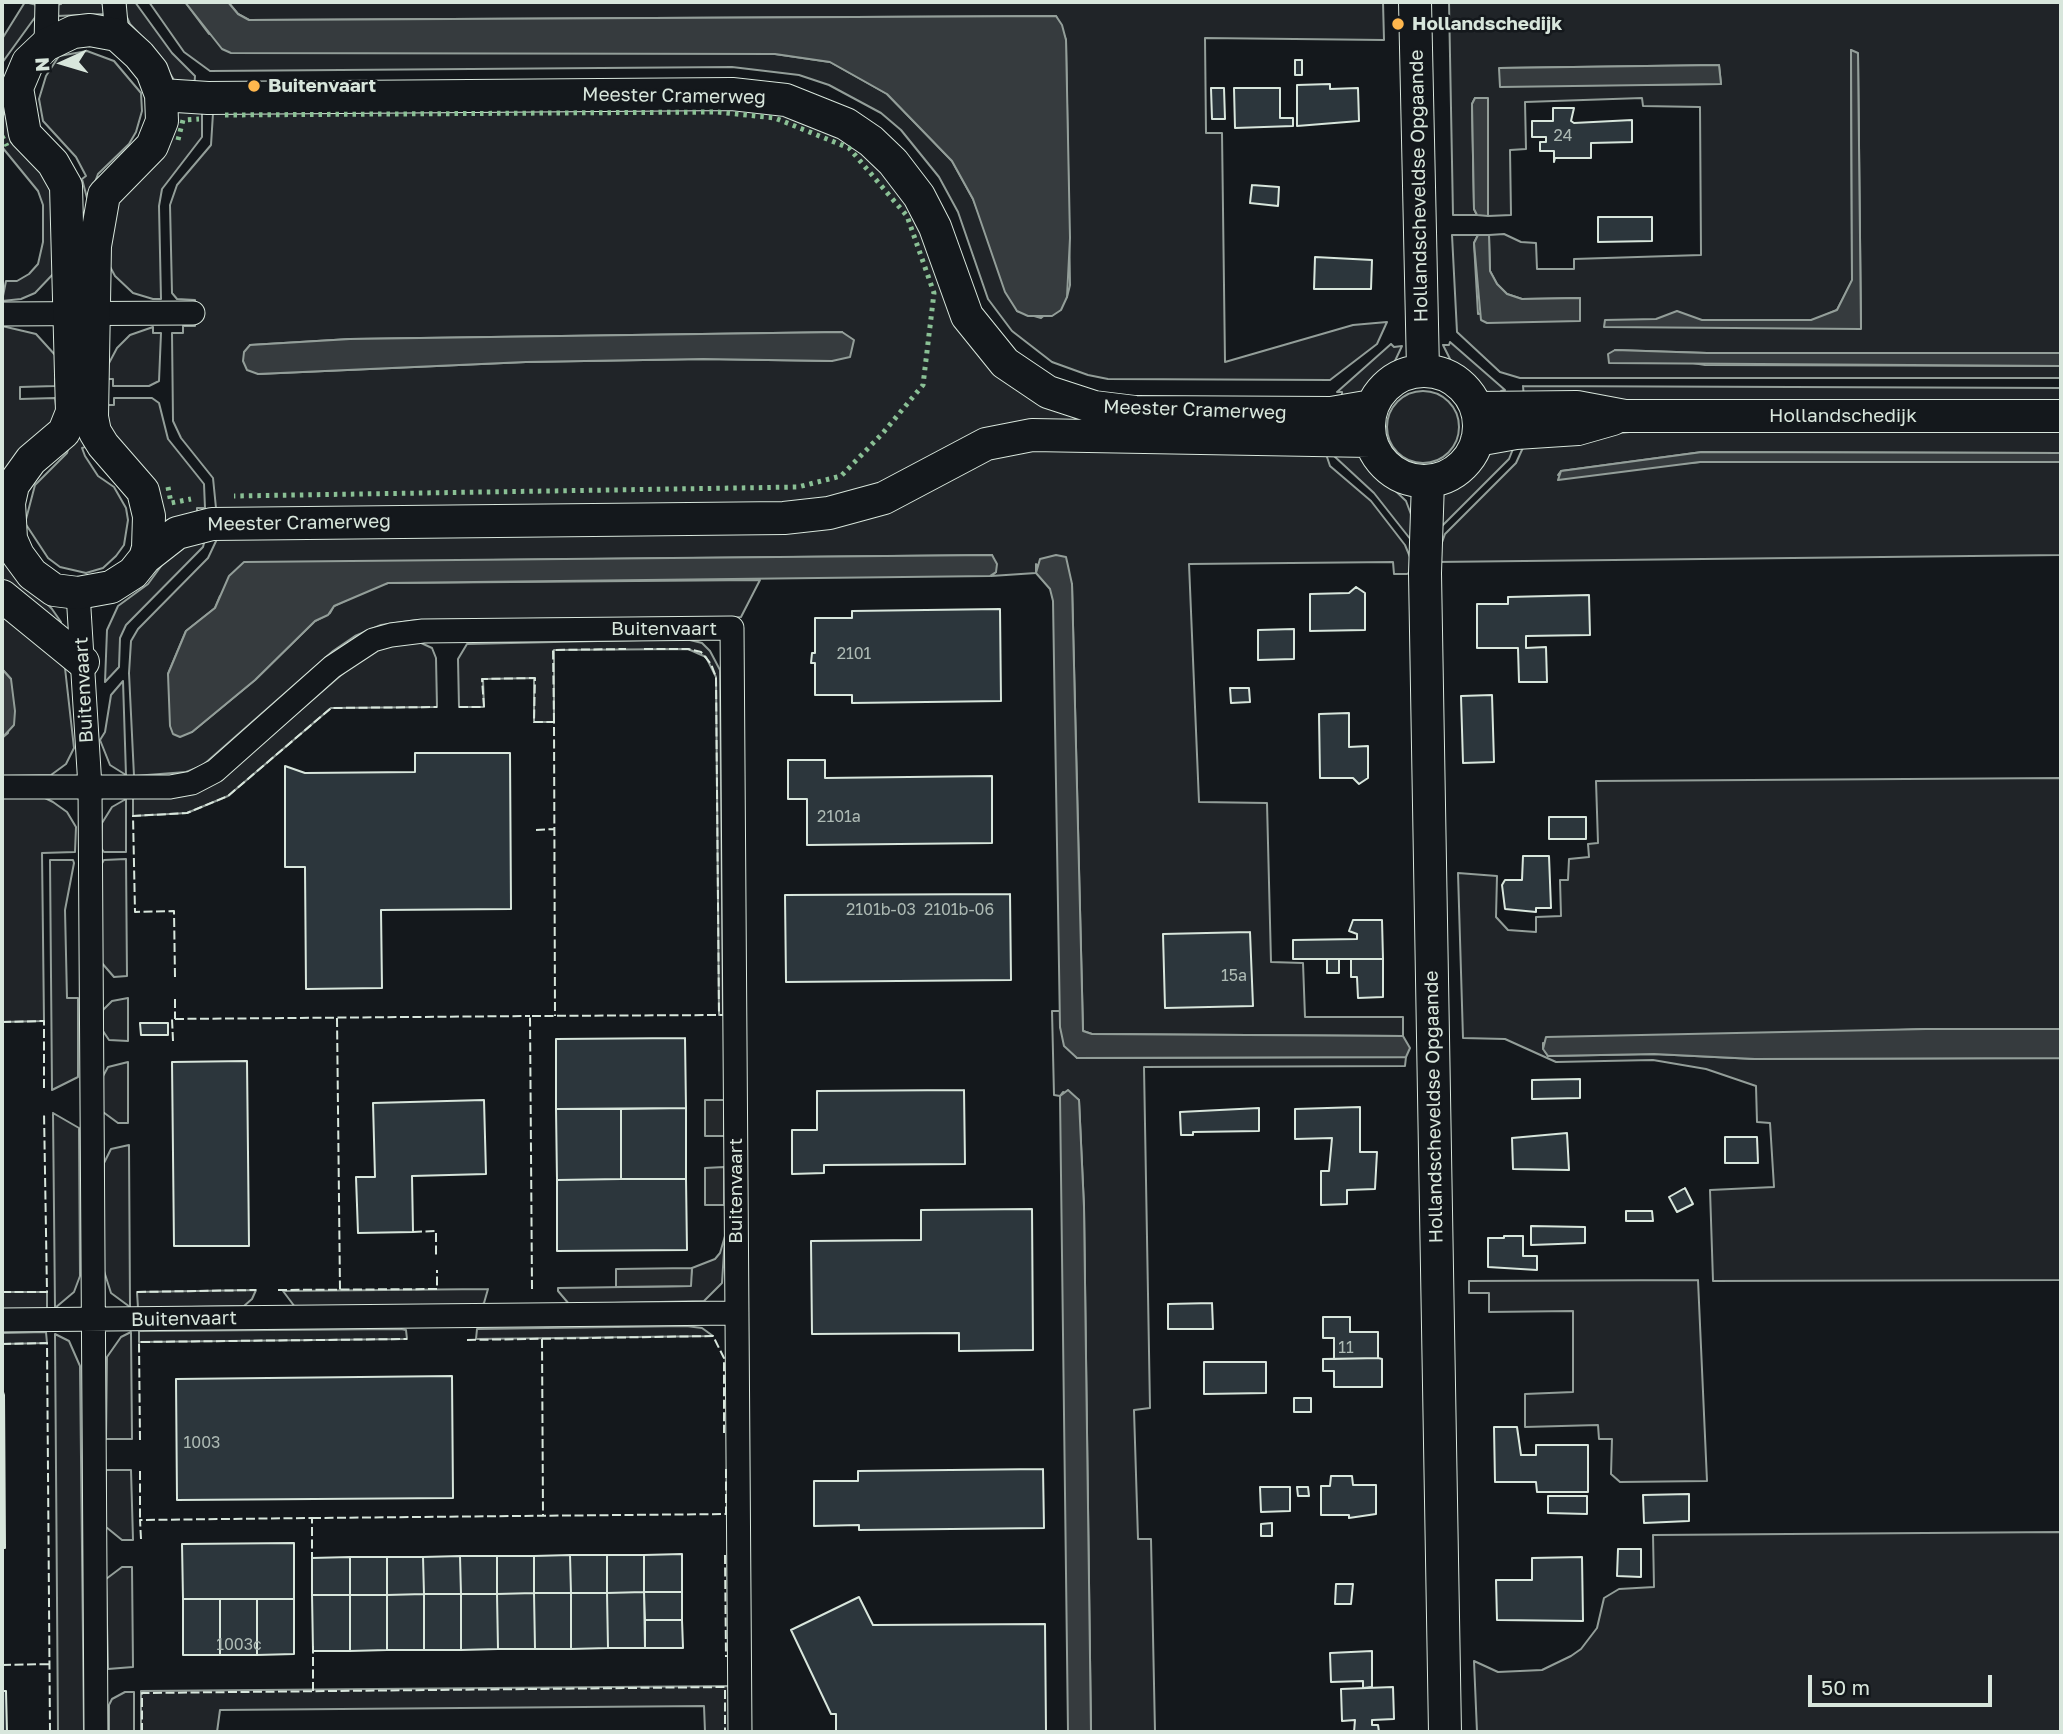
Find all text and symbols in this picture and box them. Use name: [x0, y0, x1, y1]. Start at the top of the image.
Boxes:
place label: Hollandschedijk: [1412, 13, 1562, 35]
marker: Hollandschedijk: [1390, 16, 1406, 32]
north arrow: [28, 28, 98, 98]
street label: Hollandscheveldse Opgaande: [1405, 49, 1433, 323]
text: N: [30, 56, 54, 73]
place label: Buitenvaart: [268, 75, 376, 97]
marker: Buitenvaart: [246, 78, 262, 94]
street label: Meester Cramerweg: [582, 83, 766, 109]
house number: 24: [1553, 126, 1573, 146]
street label: Meester Cramerweg: [1103, 395, 1287, 425]
street label: Hollandschedijk: [1769, 405, 1917, 427]
street label: Meester Cramerweg: [207, 510, 391, 536]
street label: Buitenvaart: [611, 618, 717, 640]
street label: Buitenvaart: [70, 636, 98, 744]
house number: 2101: [837, 644, 871, 664]
house number: 2101a: [817, 807, 861, 827]
house number: 2101b-03: [846, 900, 916, 920]
house number: 2101b-06: [924, 900, 994, 920]
house number: 15a: [1221, 966, 1247, 986]
street label: Hollandscheveldse Opgaande: [1420, 970, 1448, 1244]
street label: Buitenvaart: [725, 1138, 747, 1244]
street label: Buitenvaart: [131, 1307, 237, 1331]
house number: 11: [1338, 1338, 1354, 1358]
house number: 1003: [184, 1433, 220, 1453]
house number: 1003c: [216, 1635, 262, 1655]
scale bar: [1811, 1660, 1995, 1704]
text: 50 m: [1821, 1674, 1870, 1700]

